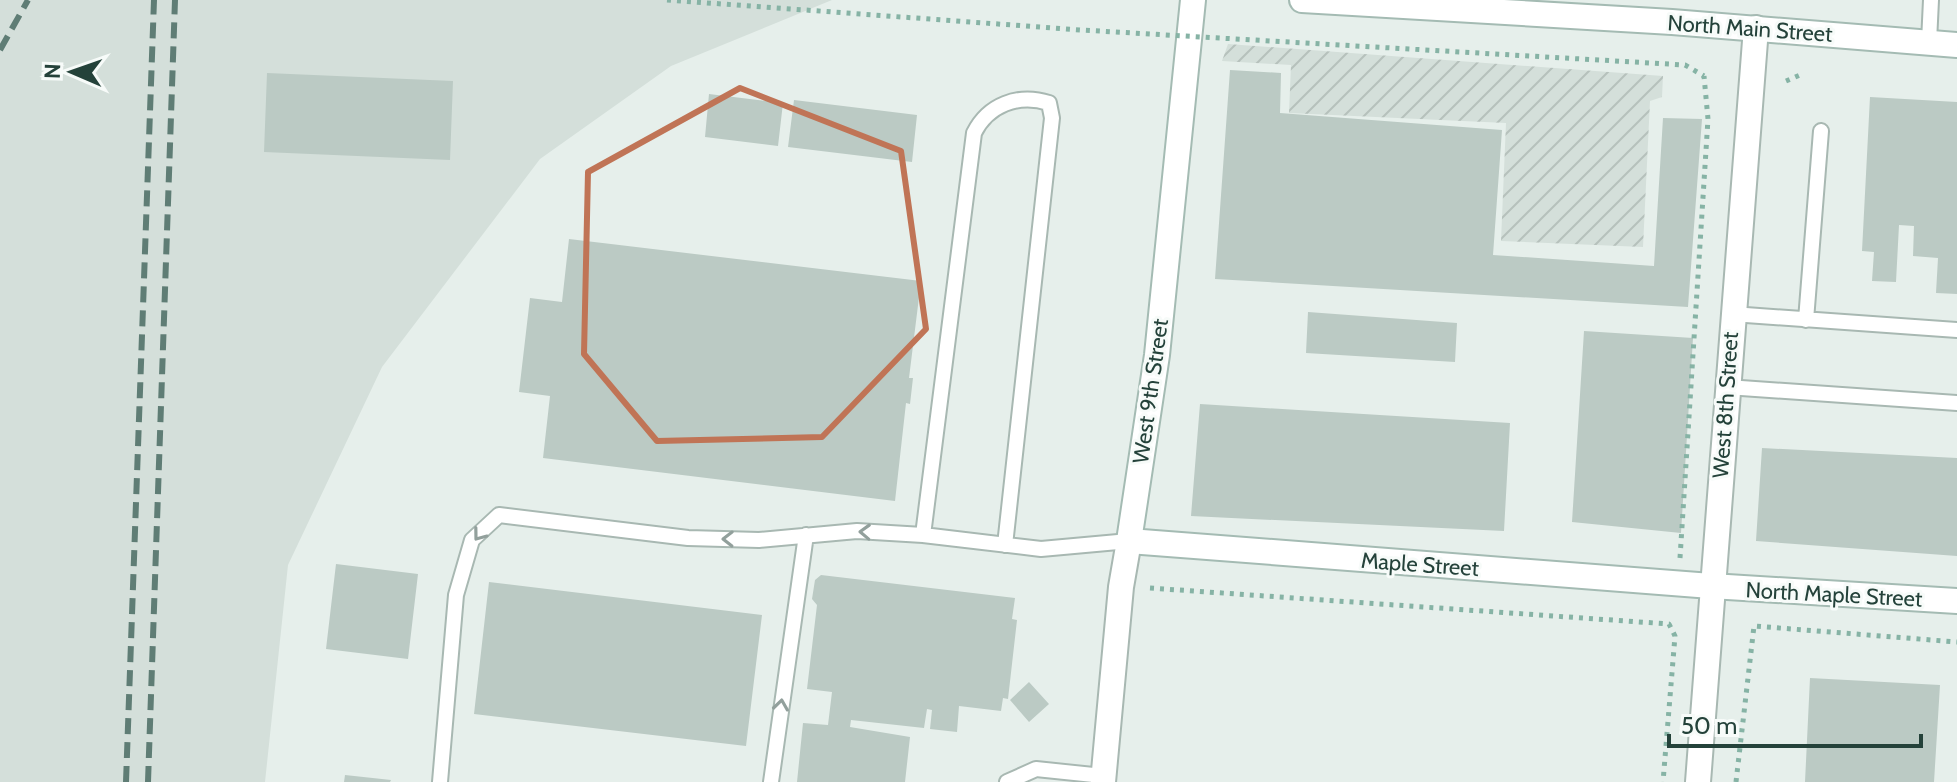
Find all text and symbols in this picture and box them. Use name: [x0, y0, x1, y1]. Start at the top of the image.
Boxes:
street label: North Main Street: [1667, 9, 1834, 48]
north arrow: [32, 32, 112, 112]
text: N: [39, 63, 66, 80]
street label: West 9th Street: [1127, 316, 1174, 465]
street label: West 8th Street: [1707, 330, 1744, 479]
one-way arrow: [858, 524, 871, 541]
one-way arrow: [474, 526, 488, 541]
one-way arrow: [721, 531, 734, 548]
street label: Maple Street: [1360, 547, 1481, 582]
street label: North Maple Street: [1745, 576, 1924, 613]
one-way arrow: [772, 698, 789, 711]
scale bar: [1669, 698, 1921, 748]
text: 50 m: [1681, 711, 1737, 740]

